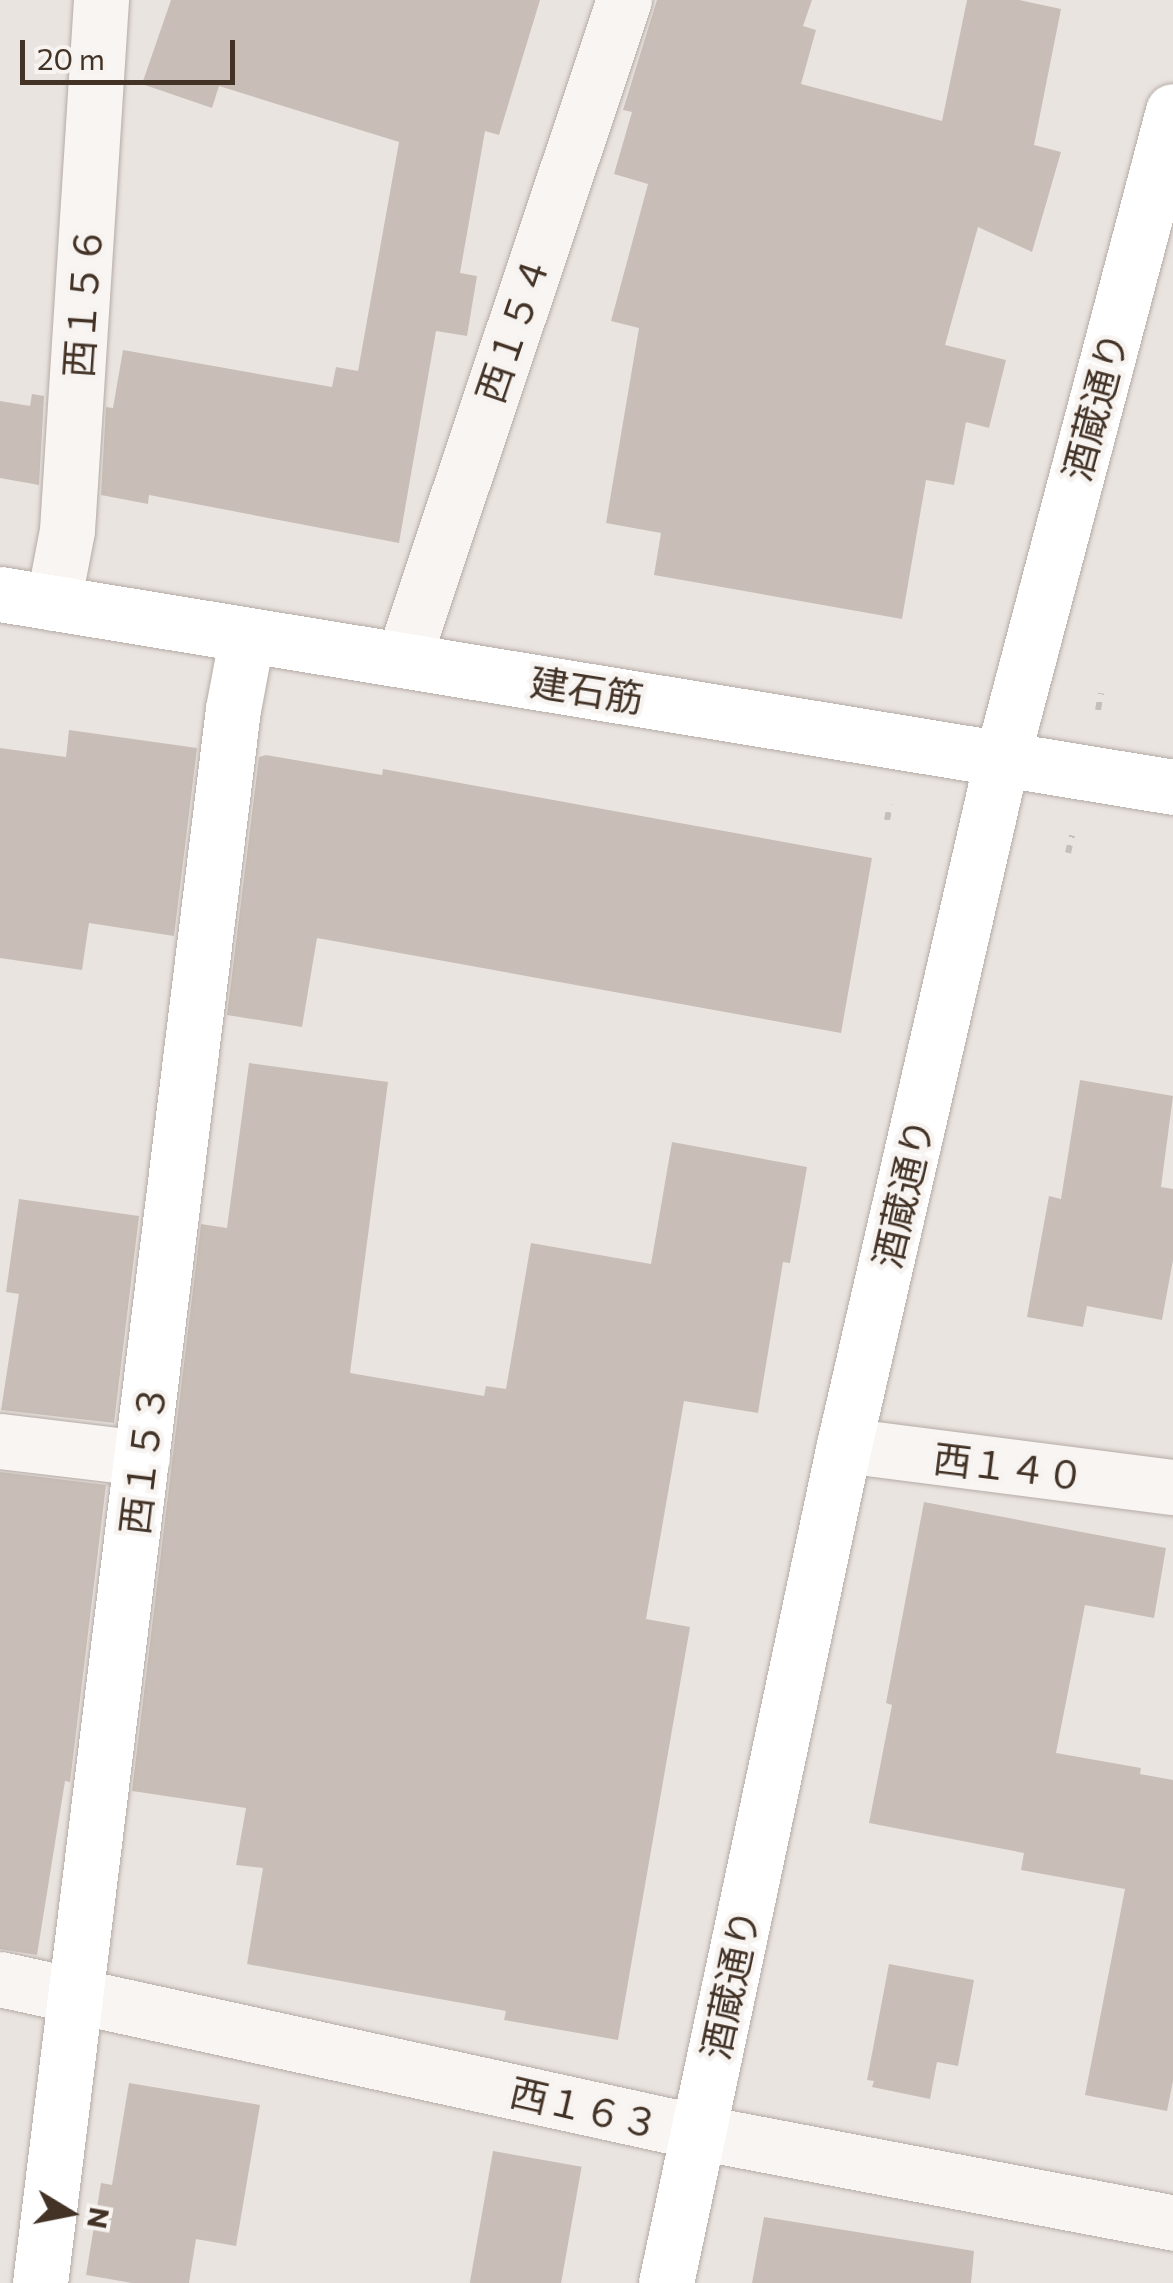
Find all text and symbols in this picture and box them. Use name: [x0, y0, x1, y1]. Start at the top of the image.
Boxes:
scale bar: [25, 20, 240, 82]
text: 20 m: [37, 39, 105, 76]
street label: 西１５６: [54, 225, 110, 379]
street label: 西１５４: [466, 250, 558, 408]
street label: 酒蔵通り: [1052, 327, 1136, 485]
street label: 建石筋: [527, 658, 647, 720]
street label: 酒蔵通り: [863, 1114, 941, 1272]
street label: 西１５３: [110, 1381, 174, 1537]
street label: 西１４０: [931, 1434, 1087, 1498]
street label: 酒蔵通り: [691, 1905, 767, 2063]
street label: 西１６３: [506, 2068, 664, 2146]
north arrow: [20, 2163, 120, 2263]
text: N: [81, 2205, 118, 2232]

